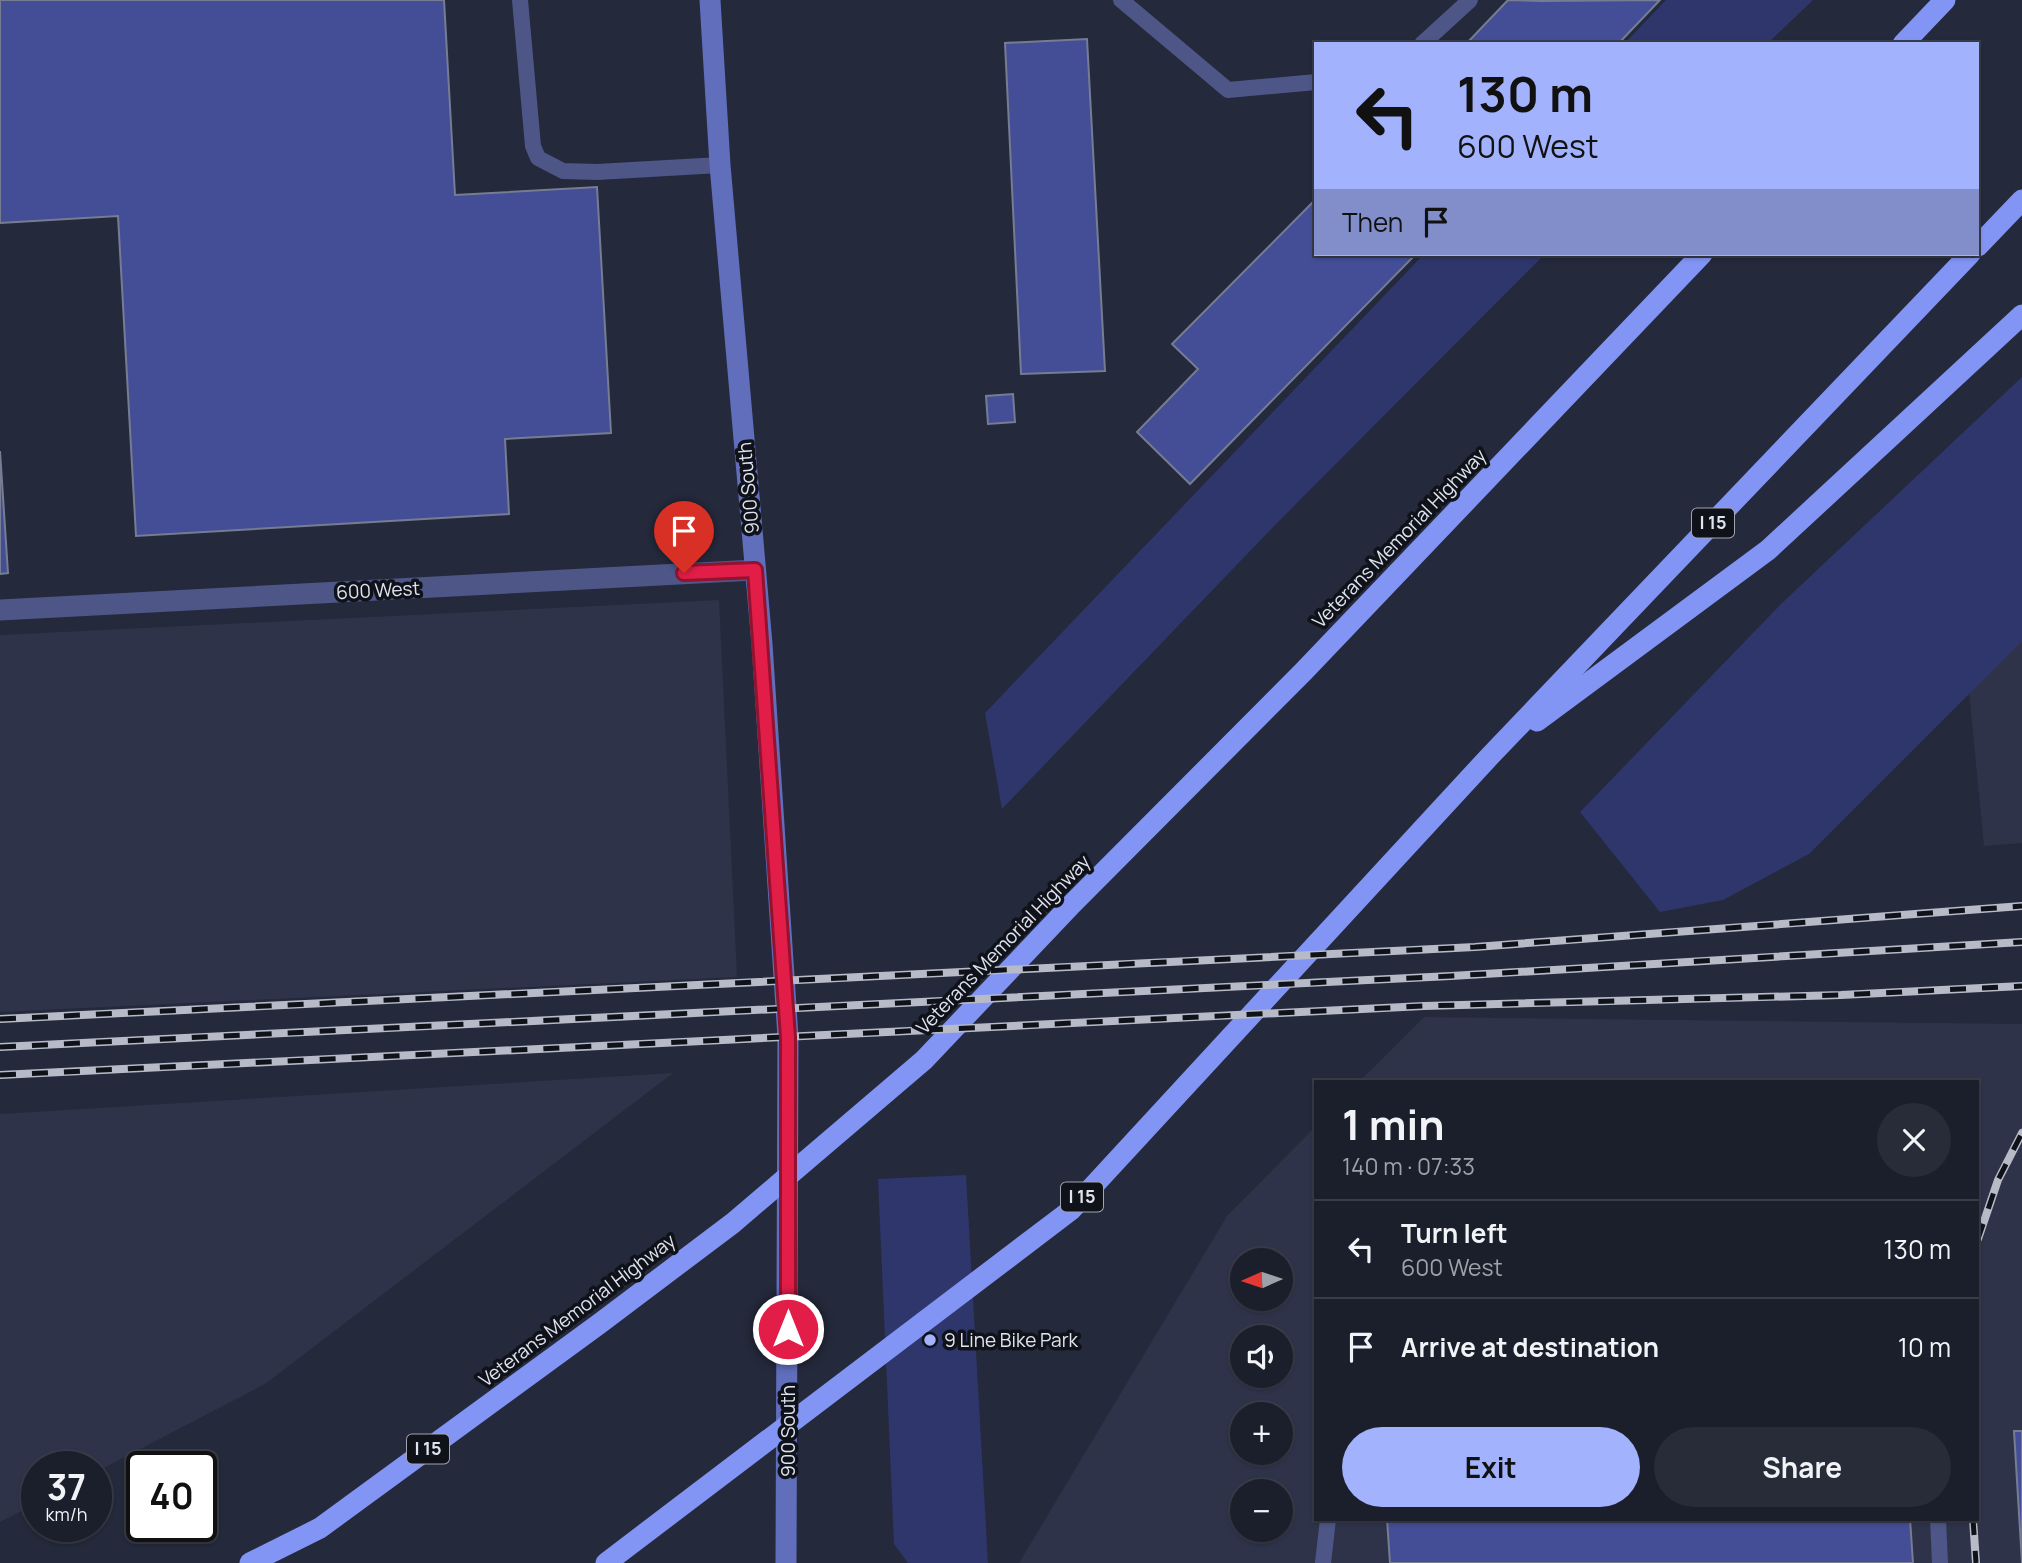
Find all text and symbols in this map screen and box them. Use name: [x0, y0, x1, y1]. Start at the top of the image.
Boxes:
text: 130 m: [1457, 60, 1593, 127]
icon: left: [1342, 70, 1433, 161]
text: 600 West: [1457, 124, 1599, 168]
icon: arrive: [1417, 203, 1455, 241]
text: Then: [1342, 204, 1403, 240]
street label: 900 South: [731, 441, 765, 535]
street label: Veterans Memorial Highway: [1306, 443, 1492, 633]
pin: [654, 501, 714, 573]
road number: I 15: [1692, 508, 1734, 538]
icon: arrive: [665, 512, 703, 550]
street label: 600 West: [335, 575, 421, 605]
street label: Veterans Memorial Highway: [910, 849, 1096, 1039]
text: 1 min: [1342, 1095, 1445, 1153]
button: close: [1877, 1103, 1951, 1177]
text: 140 m · 07:33: [1342, 1150, 1475, 1182]
road number: I 15: [1061, 1182, 1103, 1212]
text: Turn left: [1401, 1215, 1508, 1251]
street label: Veterans Memorial Highway: [473, 1227, 681, 1393]
icon: left: [1342, 1230, 1380, 1268]
text: 130 m: [1883, 1231, 1951, 1267]
north arrow: [1230, 1248, 1293, 1311]
map controls: [1230, 1248, 1293, 1542]
text: 600 West: [1401, 1251, 1503, 1283]
position arrow: [751, 1292, 825, 1366]
button: sound: [1230, 1325, 1293, 1388]
place label: 9 Line Bike Park: [944, 1327, 1079, 1353]
icon: arrive: [1342, 1328, 1380, 1366]
text: Arrive at destination: [1401, 1329, 1659, 1365]
text: 10 m: [1898, 1329, 1951, 1365]
marker: 9 Line Bike Park: [922, 1332, 938, 1348]
street label: 900 South: [775, 1385, 801, 1477]
button: +: [1230, 1402, 1293, 1465]
button: Exit: [1342, 1427, 1640, 1507]
button: Share: [1654, 1427, 1951, 1507]
road number: I 15: [407, 1434, 449, 1464]
speed limit sign: 40: [126, 1451, 217, 1542]
text: 37: [47, 1463, 86, 1511]
button: −: [1230, 1479, 1293, 1542]
text: km/h: [46, 1502, 87, 1526]

